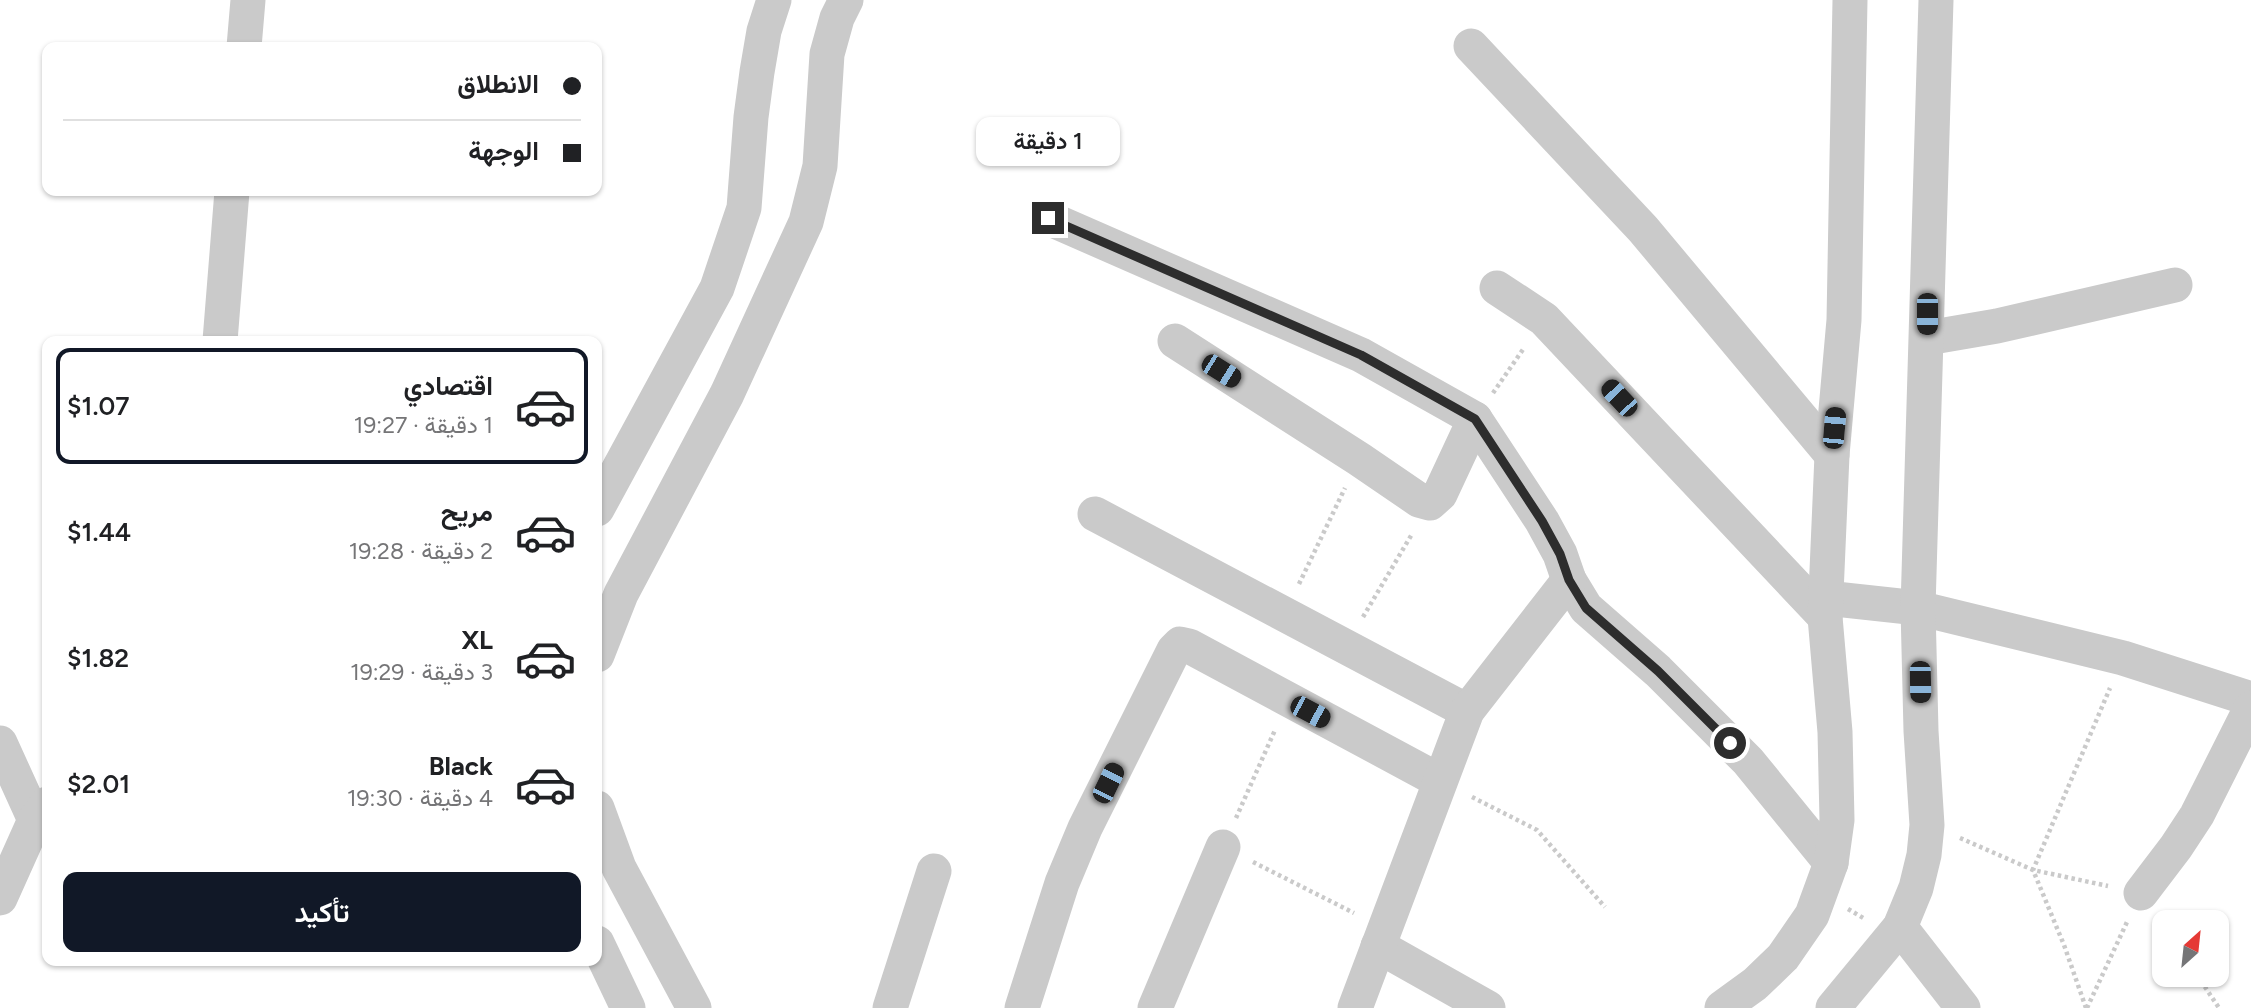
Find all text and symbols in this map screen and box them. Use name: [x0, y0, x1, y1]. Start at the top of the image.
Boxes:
text: الانطلاق: [457, 68, 539, 100]
callout: 1 دقيقة: [976, 116, 1120, 166]
text: 1 دقيقة: [1013, 127, 1083, 155]
text: الوجهة: [468, 135, 539, 167]
route end: [1032, 202, 1064, 234]
car: [1917, 293, 1938, 335]
car: [1198, 351, 1245, 391]
text: اقتصادي: [404, 370, 493, 402]
icon: car: [514, 375, 577, 438]
car: [1597, 375, 1642, 421]
text: $1.07: [67, 390, 129, 422]
car: [1822, 406, 1847, 450]
text: 1 دقيقة · 19:27: [354, 411, 493, 439]
text: مريح: [441, 496, 493, 528]
icon: car: [514, 501, 577, 564]
text: $1.44: [67, 516, 131, 548]
text: 2 دقيقة · 19:28: [349, 537, 493, 565]
text: XL: [461, 624, 493, 656]
icon: car: [514, 627, 577, 690]
text: $1.82: [67, 642, 129, 674]
text: 3 دقيقة · 19:29: [350, 658, 493, 686]
car: [1910, 661, 1931, 703]
car: [1287, 693, 1334, 731]
route start: [1714, 727, 1746, 759]
text: Black: [429, 750, 493, 782]
icon: car: [514, 753, 577, 816]
car: [1090, 760, 1127, 806]
text: $2.01: [67, 768, 130, 800]
text: 4 دقيقة · 19:30: [347, 784, 493, 812]
button: تأكيد: [63, 872, 581, 952]
north arrow: [2152, 910, 2230, 987]
map controls: [2152, 910, 2229, 987]

